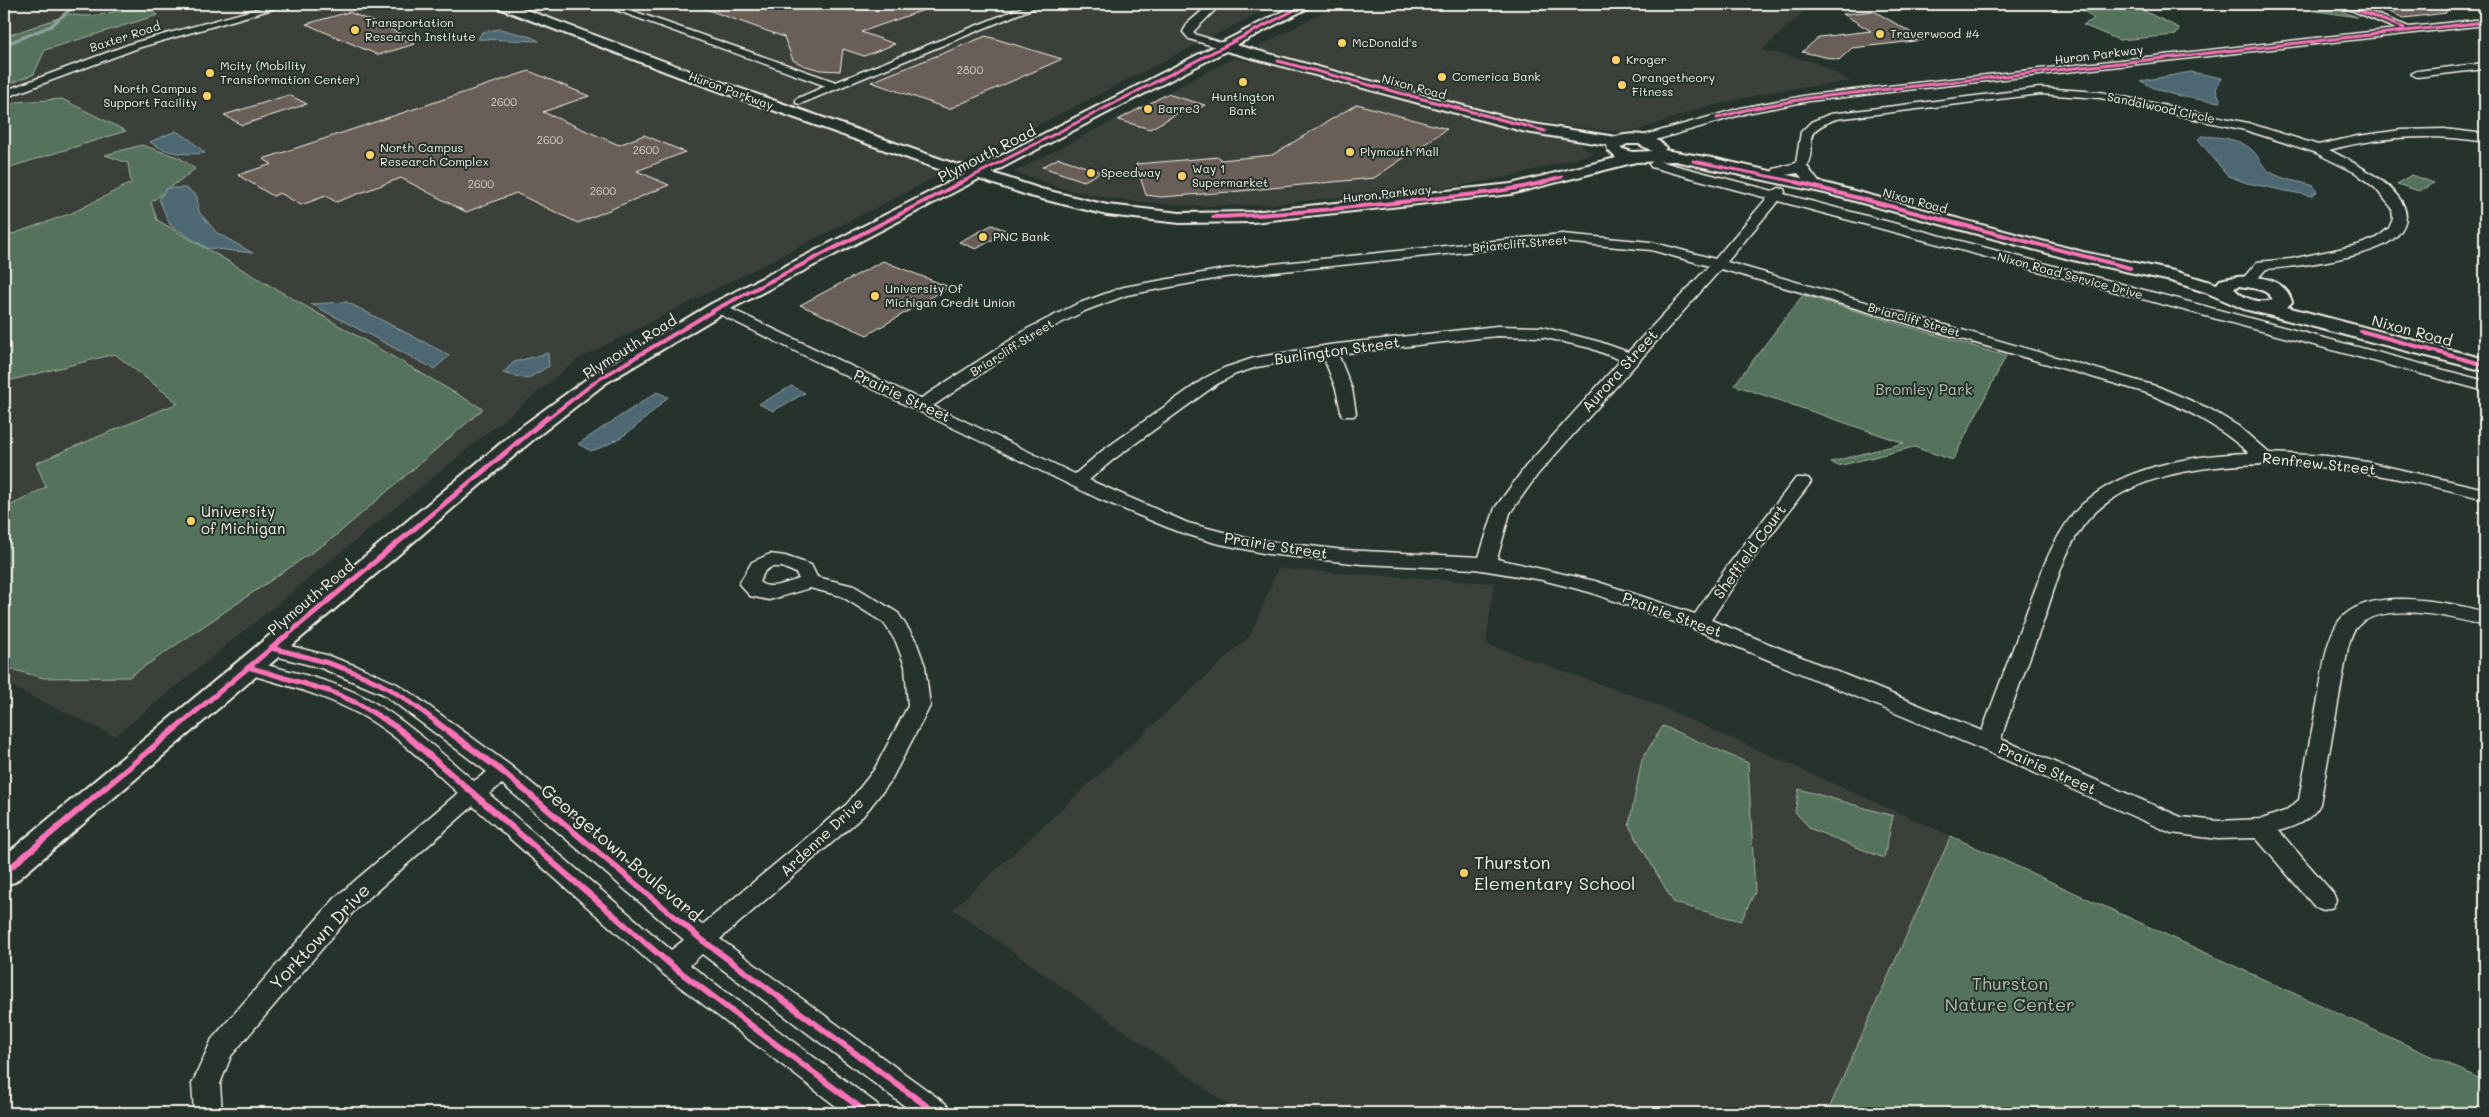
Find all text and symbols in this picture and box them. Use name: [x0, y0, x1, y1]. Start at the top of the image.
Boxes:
place label: Transportation Research Institute: [365, 14, 476, 44]
street label: Baxter Road: [87, 17, 162, 55]
marker: Transportation Research Institute: [349, 24, 361, 36]
place label: Traverwood #4: [1890, 25, 1979, 41]
marker: Traverwood #4: [1874, 28, 1886, 40]
place label: McDonald's: [1352, 34, 1417, 50]
marker: McDonald's: [1336, 37, 1348, 49]
street label: Huron Parkway: [2054, 41, 2144, 67]
place label: Kroger: [1626, 51, 1667, 67]
marker: Kroger: [1610, 54, 1622, 66]
place label: Mcity (Mobility Transformation Center): [220, 57, 360, 87]
house number: 2800: [957, 62, 983, 77]
marker: Mcity (Mobility Transformation Center): [204, 67, 216, 79]
street label: Huron Parkway: [687, 67, 776, 113]
place label: Comerica Bank: [1452, 68, 1541, 84]
place label: Orangetheory Fitness: [1632, 69, 1715, 99]
street label: Nixon Road: [1380, 70, 1449, 102]
marker: Comerica Bank: [1436, 71, 1448, 83]
marker: Huntington Bank: [1237, 76, 1249, 88]
marker: Orangetheory Fitness: [1616, 79, 1628, 91]
place label: North Campus Support Facility: [103, 80, 197, 110]
place label: Huntington Bank: [1211, 88, 1275, 118]
street label: Sandalwood Circle: [2106, 88, 2217, 126]
marker: North Campus Support Facility: [201, 90, 213, 102]
house number: 2600: [491, 94, 517, 109]
place label: Barre3: [1158, 100, 1199, 116]
marker: Barre3: [1142, 103, 1154, 115]
street label: Plymouth Road: [934, 120, 1039, 186]
house number: 2600: [537, 132, 563, 147]
place label: North Campus Research Complex: [380, 139, 489, 169]
house number: 2600: [633, 142, 659, 157]
place label: Plymouth Mall: [1360, 143, 1439, 159]
marker: Plymouth Mall: [1344, 146, 1356, 158]
marker: North Campus Research Complex: [364, 149, 376, 161]
place label: Way 1 Supermarket: [1192, 160, 1268, 190]
place label: Speedway: [1101, 164, 1161, 180]
marker: Speedway: [1085, 167, 1097, 179]
marker: Way 1 Supermarket: [1176, 170, 1188, 182]
house number: 2600: [468, 176, 494, 191]
street label: Huron Parkway: [1342, 180, 1432, 206]
house number: 2600: [590, 183, 616, 198]
street label: Nixon Road: [1881, 184, 1950, 216]
place label: PNC Bank: [993, 228, 1050, 244]
marker: PNC Bank: [977, 231, 989, 243]
street label: Briarcliff Street: [1472, 231, 1568, 255]
street label: Nixon Road Service Drive: [1996, 248, 2145, 302]
place label: University Of Michigan Credit Union: [885, 280, 1015, 310]
marker: University Of Michigan Credit Union: [869, 290, 881, 302]
street label: Briarcliff Street: [1866, 298, 1963, 340]
street label: Plymouth Road: [579, 309, 680, 383]
street label: Nixon Road: [2370, 310, 2455, 350]
street label: Briarcliff Street: [967, 315, 1056, 379]
street label: Aurora Street: [1577, 325, 1662, 416]
street label: Burlington Street: [1273, 331, 1401, 369]
street label: Prairie Street: [851, 364, 954, 426]
park label: Bromley Park: [1875, 379, 1973, 399]
street label: Renfrew Street: [2261, 447, 2377, 479]
street label: Sheffield Court: [1708, 500, 1790, 603]
place label: University of Michigan: [201, 501, 285, 538]
marker: University of Michigan: [185, 515, 197, 527]
street label: Prairie Street: [1223, 527, 1329, 563]
street label: Plymouth Road: [263, 555, 358, 639]
street label: Prairie Street: [1620, 587, 1725, 641]
street label: Prairie Street: [1996, 738, 2099, 798]
street label: Georgetown Boulevard: [536, 778, 707, 927]
street label: Ardenne Drive: [775, 792, 867, 880]
place label: Thurston Elementary School: [1474, 850, 1636, 895]
marker: Thurston Elementary School: [1458, 867, 1470, 879]
street label: Yorktown Drive: [264, 878, 375, 995]
park label: Thurston Nature Center: [1945, 971, 2075, 1016]

